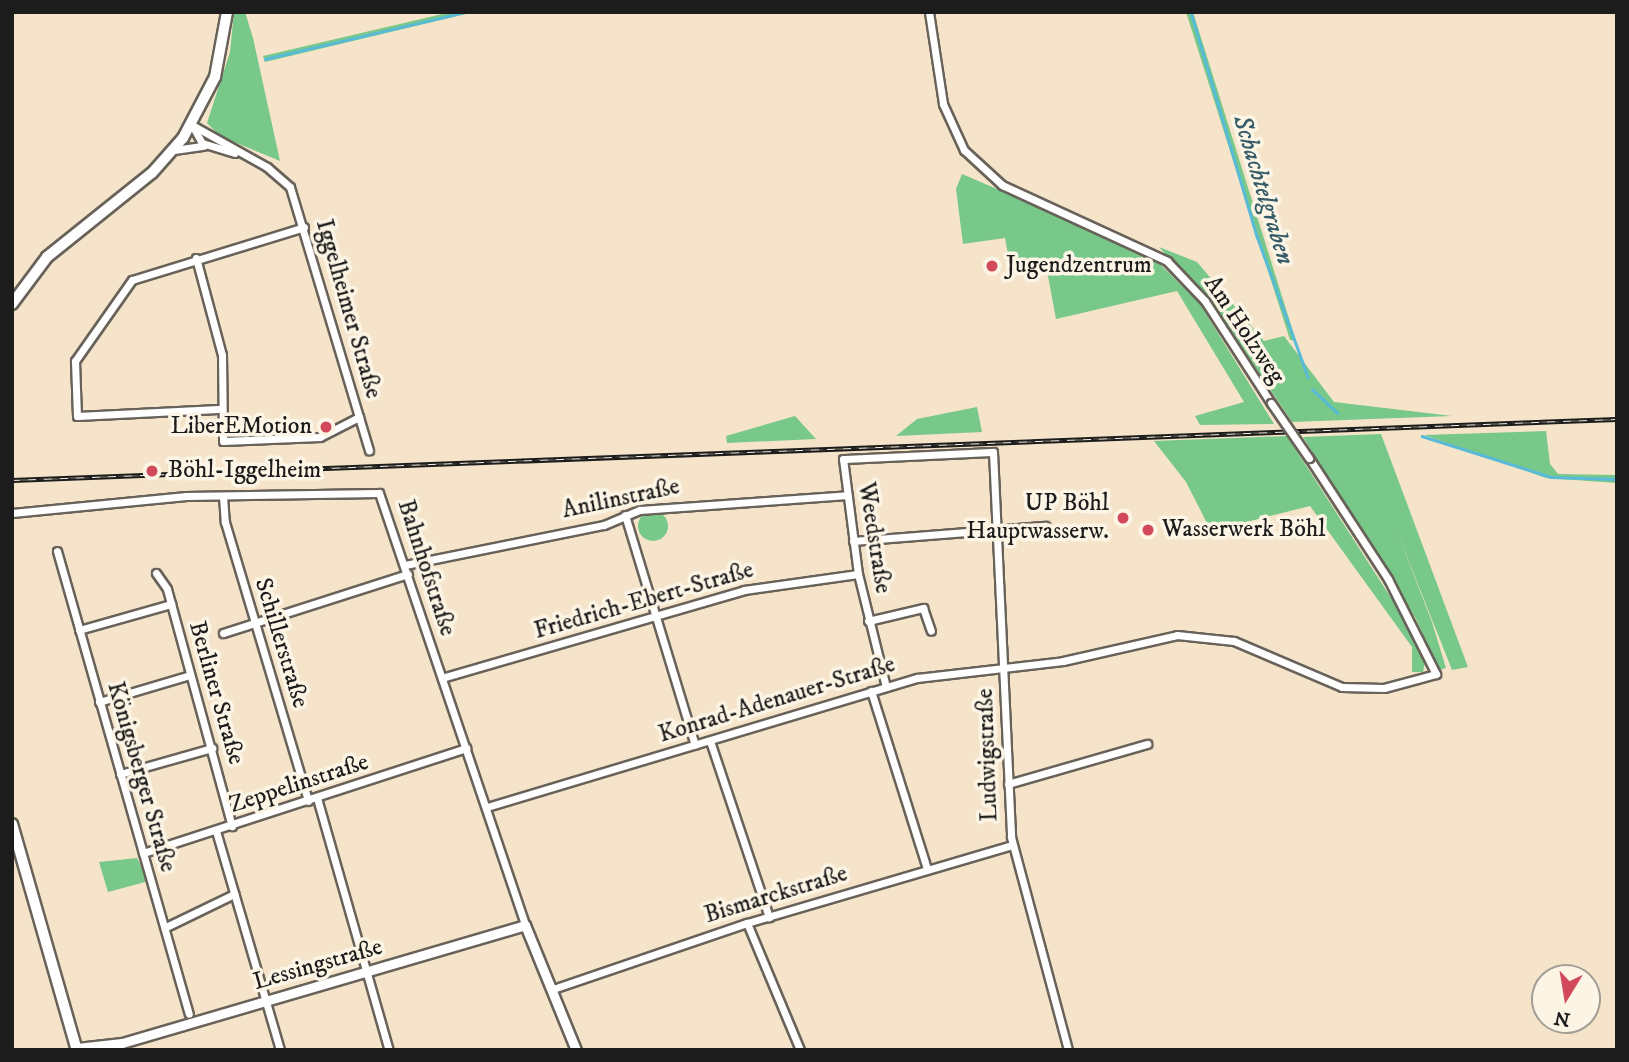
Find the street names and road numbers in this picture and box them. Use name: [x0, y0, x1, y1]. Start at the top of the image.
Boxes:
street label: Iggelheimer Straße: [309, 216, 387, 402]
street label: Am Holzweg: [1197, 270, 1291, 390]
street label: Anilinstraße: [560, 473, 682, 525]
street label: Weedstraße: [851, 480, 897, 596]
street label: Bahnhofstraße: [390, 496, 462, 640]
street label: Friedrich-Ebert-Straße: [531, 556, 757, 646]
street label: Schillerstraße: [248, 575, 314, 711]
street label: Berliner Straße: [182, 618, 250, 768]
street label: Konrad-Adenauer-Straße: [655, 650, 899, 750]
street label: Königsberger Straße: [100, 679, 182, 875]
street label: Ludwigstraße: [971, 688, 1005, 822]
street label: Zeppelinstraße: [226, 748, 372, 820]
street label: Bismarckstraße: [701, 860, 851, 930]
street label: Lessingstraße: [250, 933, 386, 997]

